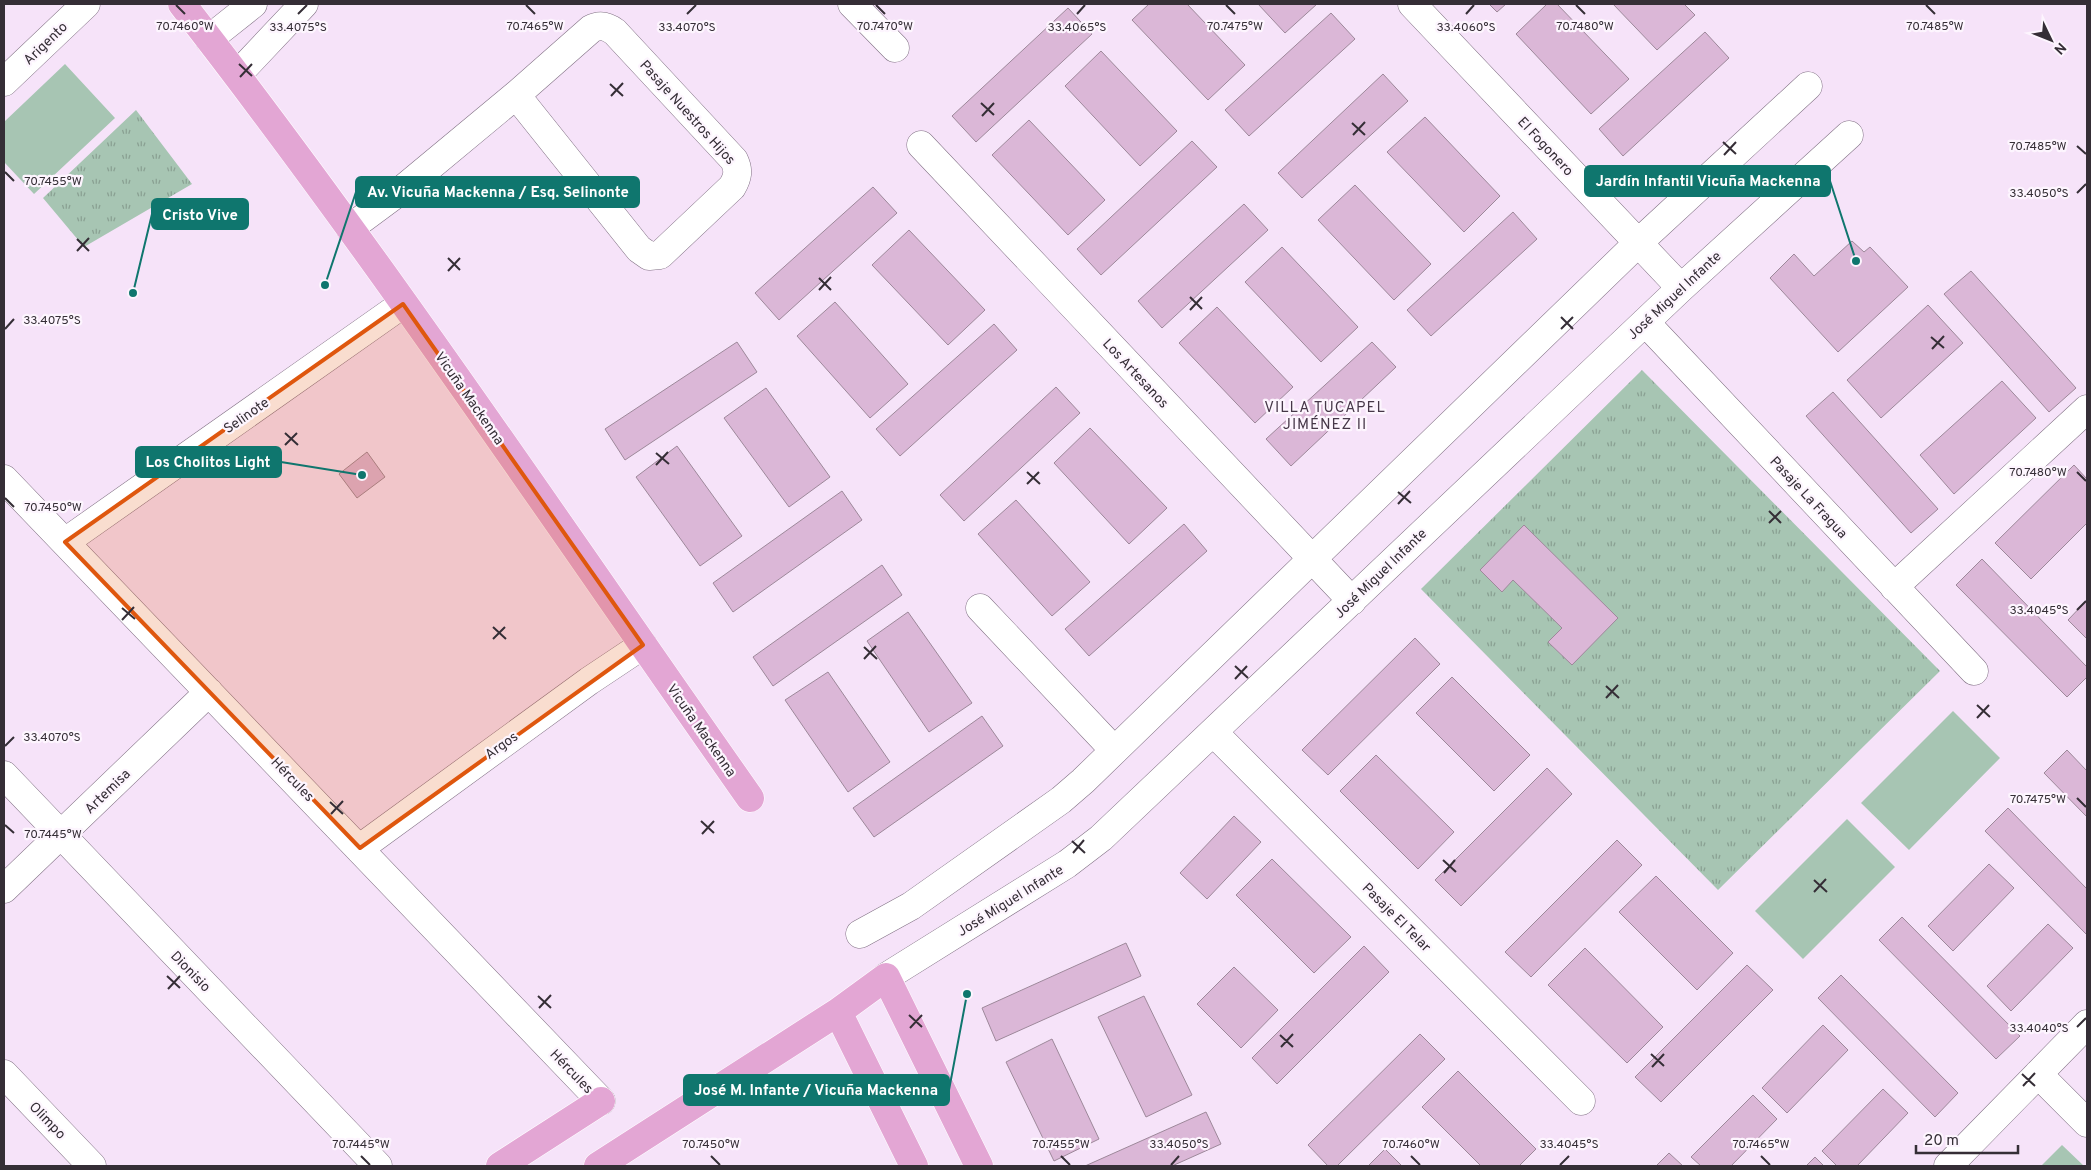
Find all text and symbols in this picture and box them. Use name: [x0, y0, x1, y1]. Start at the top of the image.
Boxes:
north arrow: [2026, 15, 2076, 65]
street label: Arigento: [21, 19, 72, 69]
text: 70.7460°W: [156, 19, 214, 35]
text: 70.7465°W: [506, 19, 564, 35]
text: 70.7470°W: [857, 19, 913, 35]
text: 70.7475°W: [1207, 19, 1263, 35]
text: 70.7480°W: [1556, 19, 1614, 35]
text: 70.7485°W: [1906, 19, 1964, 35]
text: 33.4075°S: [269, 20, 327, 36]
text: 33.4070°S: [658, 20, 716, 36]
text: 33.4065°S: [1048, 20, 1106, 36]
text: 33.4060°S: [1436, 20, 1496, 36]
text: N: [2050, 38, 2069, 57]
street label: Pasaje Nuestros Hijos: [635, 57, 738, 169]
street label: El Fogonero: [1513, 114, 1577, 180]
text: 70.7485°W: [2009, 139, 2067, 155]
callout: Jardín Infantil Vicuña Mackenna: [1585, 166, 1830, 196]
text: Jardín Infantil Vicuña Mackenna: [1595, 173, 1821, 192]
text: 70.7455°W: [24, 174, 82, 190]
callout: Av. Vicuña Mackenna / Esq. Selinonte: [356, 177, 639, 207]
text: Av. Vicuña Mackenna / Esq. Selinonte: [367, 184, 629, 203]
text: 33.4050°S: [2009, 186, 2069, 202]
callout: Cristo Vive: [152, 199, 248, 229]
text: Cristo Vive: [162, 207, 238, 226]
street label: José Miguel Infante: [1625, 248, 1725, 344]
text: 33.4075°S: [23, 313, 81, 329]
street label: Los Artesanos: [1098, 336, 1171, 412]
street label: Vicuña Mackenna: [430, 349, 507, 449]
street label: Selinote: [221, 395, 273, 438]
district label: VILLA TUCAPEL JIMÉNEZ II: [1264, 399, 1386, 435]
callout: Los Cholitos Light: [136, 447, 281, 477]
text: Los Cholitos Light: [146, 454, 271, 473]
street label: Pasaje La Fragua: [1766, 454, 1850, 542]
text: 70.7480°W: [2009, 465, 2067, 481]
text: 70.7450°W: [24, 500, 82, 516]
street label: José Miguel Infante: [1331, 526, 1431, 623]
text: 33.4045°S: [2009, 603, 2069, 619]
street label: Vicuña Mackenna: [662, 681, 739, 781]
street label: Argos: [482, 729, 522, 764]
text: 33.4070°S: [23, 730, 81, 746]
street label: Hércules: [267, 754, 317, 806]
street label: Artemisa: [82, 766, 135, 818]
text: 70.7475°W: [2010, 792, 2066, 808]
text: 70.7445°W: [24, 827, 82, 843]
street label: José Miguel Infante: [955, 862, 1067, 941]
street label: Pasaje El Telar: [1358, 880, 1434, 956]
street label: Dionisio: [166, 948, 214, 996]
text: 33.4040°S: [2009, 1021, 2069, 1037]
street label: Hércules: [546, 1046, 596, 1098]
callout: José M. Infante / Vicuña Mackenna: [684, 1075, 949, 1105]
text: José M. Infante / Vicuña Mackenna: [694, 1082, 938, 1101]
street label: Olimpo: [25, 1099, 69, 1143]
scale bar: [1916, 1122, 2018, 1154]
text: 20 m: [1924, 1132, 1959, 1151]
text: 70.7445°W: [332, 1137, 390, 1153]
text: 70.7450°W: [682, 1137, 740, 1153]
text: 70.7455°W: [1032, 1137, 1090, 1153]
text: 33.4050°S: [1149, 1137, 1209, 1153]
text: 70.7460°W: [1382, 1137, 1440, 1153]
text: 33.4045°S: [1539, 1137, 1599, 1153]
text: 70.7465°W: [1732, 1137, 1790, 1153]

